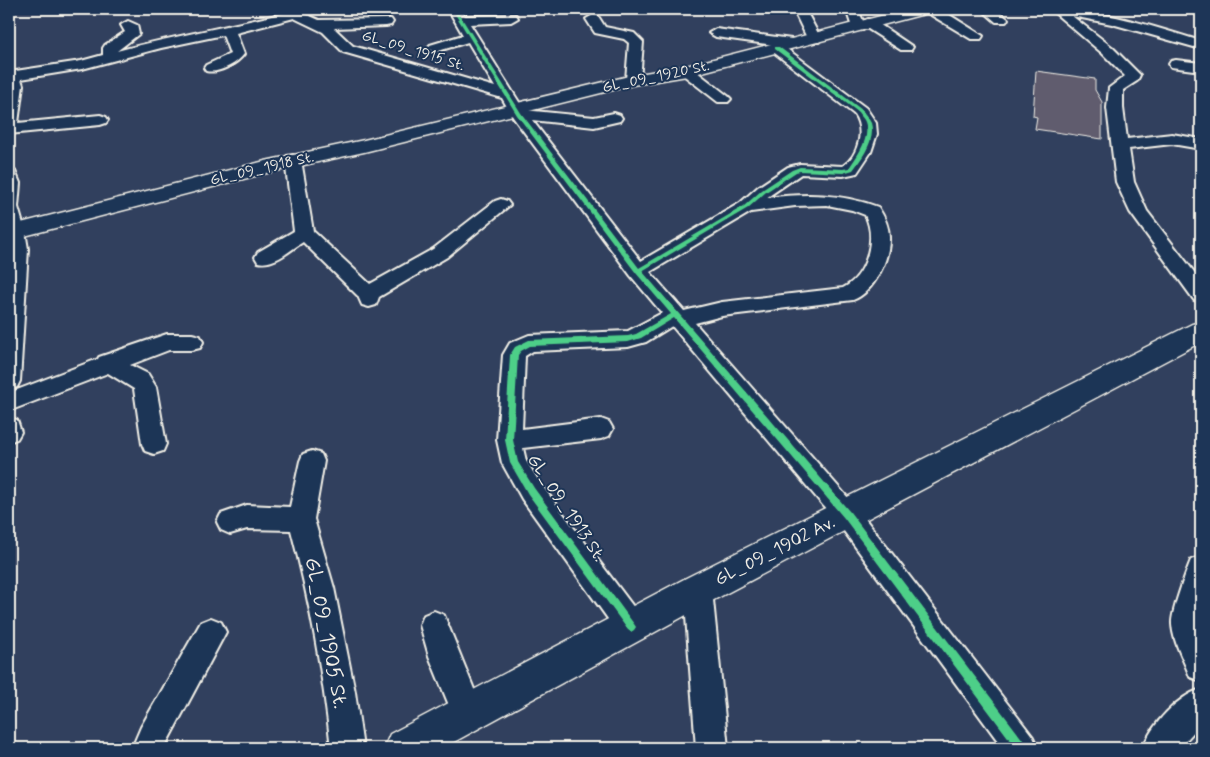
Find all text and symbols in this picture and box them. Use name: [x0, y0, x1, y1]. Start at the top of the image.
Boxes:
street label: GL_09_1915 St.: [359, 26, 467, 76]
street label: GL_09_1920 St.: [601, 56, 711, 98]
street label: GL_09_1918 St.: [208, 147, 316, 191]
street label: GL_09_1913 St.: [521, 449, 611, 567]
street label: GL_09_1902 Av.: [711, 510, 839, 592]
street label: GL_09_1905 St.: [298, 555, 354, 711]

